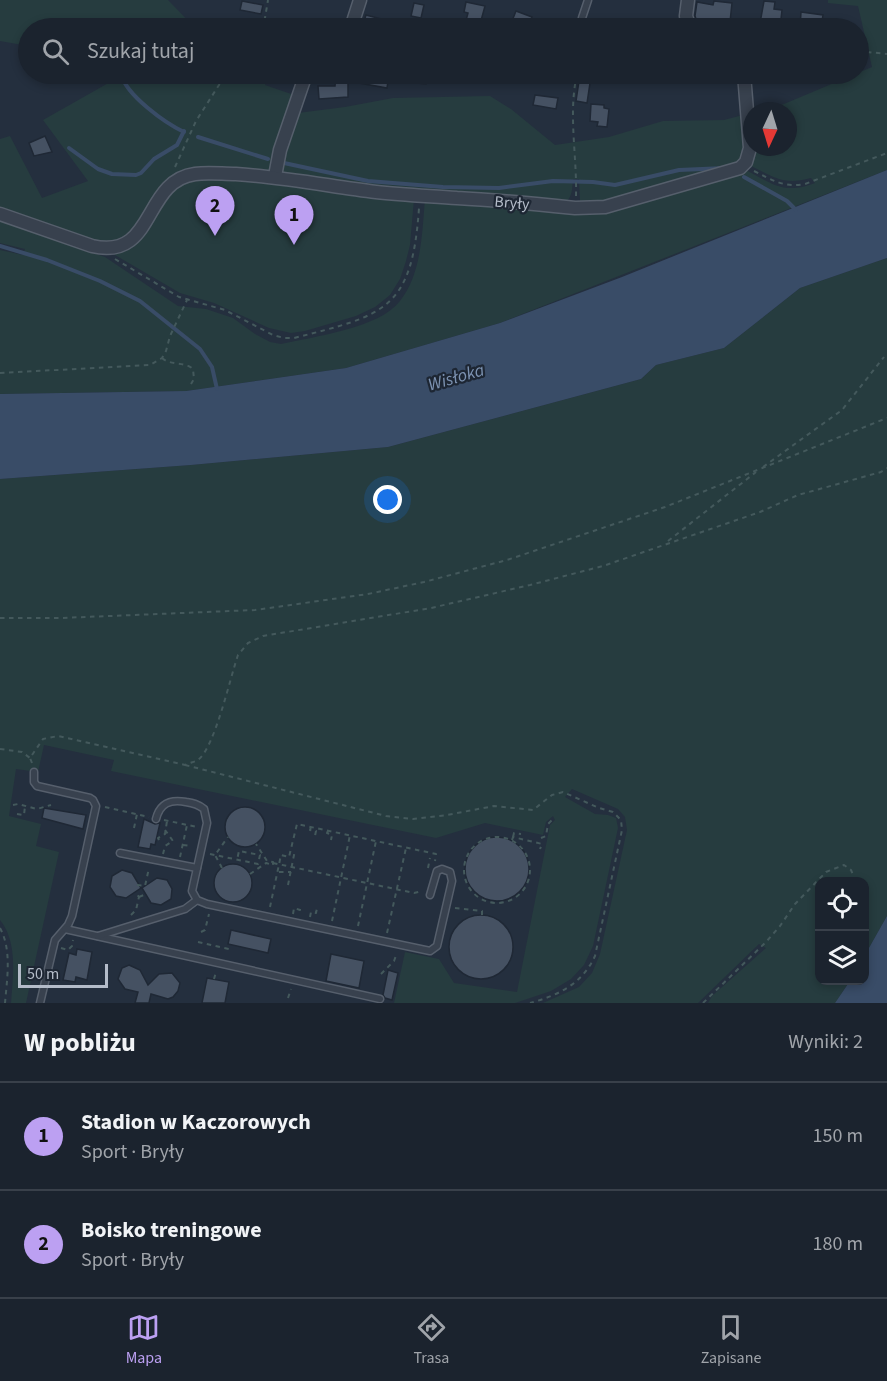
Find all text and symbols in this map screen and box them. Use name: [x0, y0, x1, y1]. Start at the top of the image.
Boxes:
search box: [18, 18, 869, 84]
icon: search: [39, 35, 72, 68]
text: Szukaj tutaj: [87, 35, 194, 67]
north arrow: [743, 102, 797, 156]
pin: 2: [196, 186, 234, 236]
street label: Bryły: [493, 191, 531, 216]
pin: 1: [274, 196, 314, 245]
water label: Wisłoka: [425, 357, 488, 397]
your location: [373, 485, 402, 514]
map controls: [815, 877, 869, 985]
button: locate: [815, 877, 869, 931]
button: layers: [815, 931, 869, 985]
scale bar: [18, 961, 108, 988]
text: 50 m: [27, 963, 59, 985]
text: W pobliżu: [24, 1024, 136, 1061]
text: Wyniki: 2: [788, 1028, 863, 1056]
text: Stadion w Kaczorowych: [81, 1106, 311, 1138]
text: 1: [38, 1122, 49, 1150]
text: 150 m: [813, 1122, 863, 1150]
text: Sport · Bryły: [81, 1138, 184, 1166]
text: Boisko treningowe: [81, 1214, 262, 1246]
text: 2: [38, 1230, 49, 1258]
text: 180 m: [813, 1230, 863, 1258]
text: Sport · Bryły: [81, 1246, 184, 1274]
tab: Mapa: [126, 1311, 162, 1369]
tab: Trasa: [413, 1311, 449, 1369]
tab: Zapisane: [701, 1311, 761, 1369]

